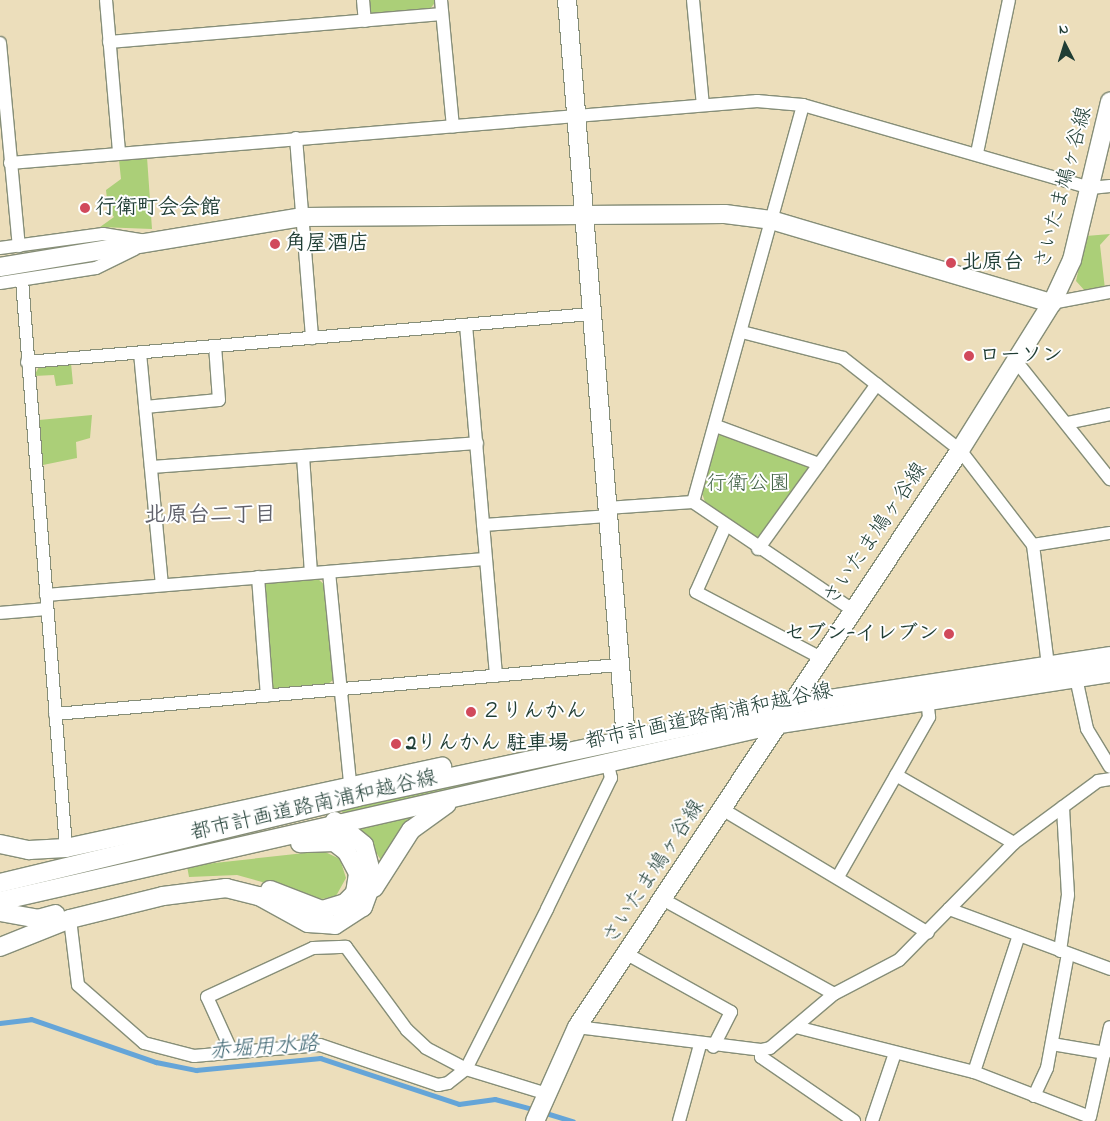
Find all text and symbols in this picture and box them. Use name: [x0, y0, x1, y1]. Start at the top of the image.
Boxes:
text: N: [1058, 19, 1069, 40]
north arrow: [1040, 20, 1090, 70]
street label: さいたま鳩ヶ谷線: [1030, 104, 1098, 272]
place label: 行衛町会会館: [95, 195, 221, 221]
marker: 行衛町会会館: [79, 202, 91, 214]
place label: 角屋酒店: [285, 231, 369, 257]
marker: 角屋酒店: [269, 238, 281, 250]
place label: 北原台: [961, 250, 1024, 276]
marker: 北原台: [945, 257, 957, 269]
place label: ローソン: [979, 343, 1063, 369]
marker: ローソン: [963, 350, 975, 362]
street label: さいたま鳩ヶ谷線: [819, 457, 933, 611]
park label: 行衛公園: [706, 471, 790, 497]
district label: 北原台二丁目: [144, 504, 276, 530]
place label: セブン-イレブン: [784, 621, 939, 647]
marker: セブン-イレブン: [943, 628, 955, 640]
street label: 都市計画道路南浦和越谷線: [583, 678, 835, 756]
place label: ２りんかん: [481, 699, 586, 725]
marker: ２りんかん: [465, 706, 477, 718]
place label: 2りんかん 駐車場: [406, 731, 569, 757]
marker: 2りんかん 駐車場: [390, 738, 402, 750]
street label: 都市計画道路南浦和越谷線: [188, 765, 440, 847]
street label: さいたま鳩ヶ谷線: [598, 795, 710, 949]
water label: 赤堀用水路: [208, 1032, 320, 1066]

